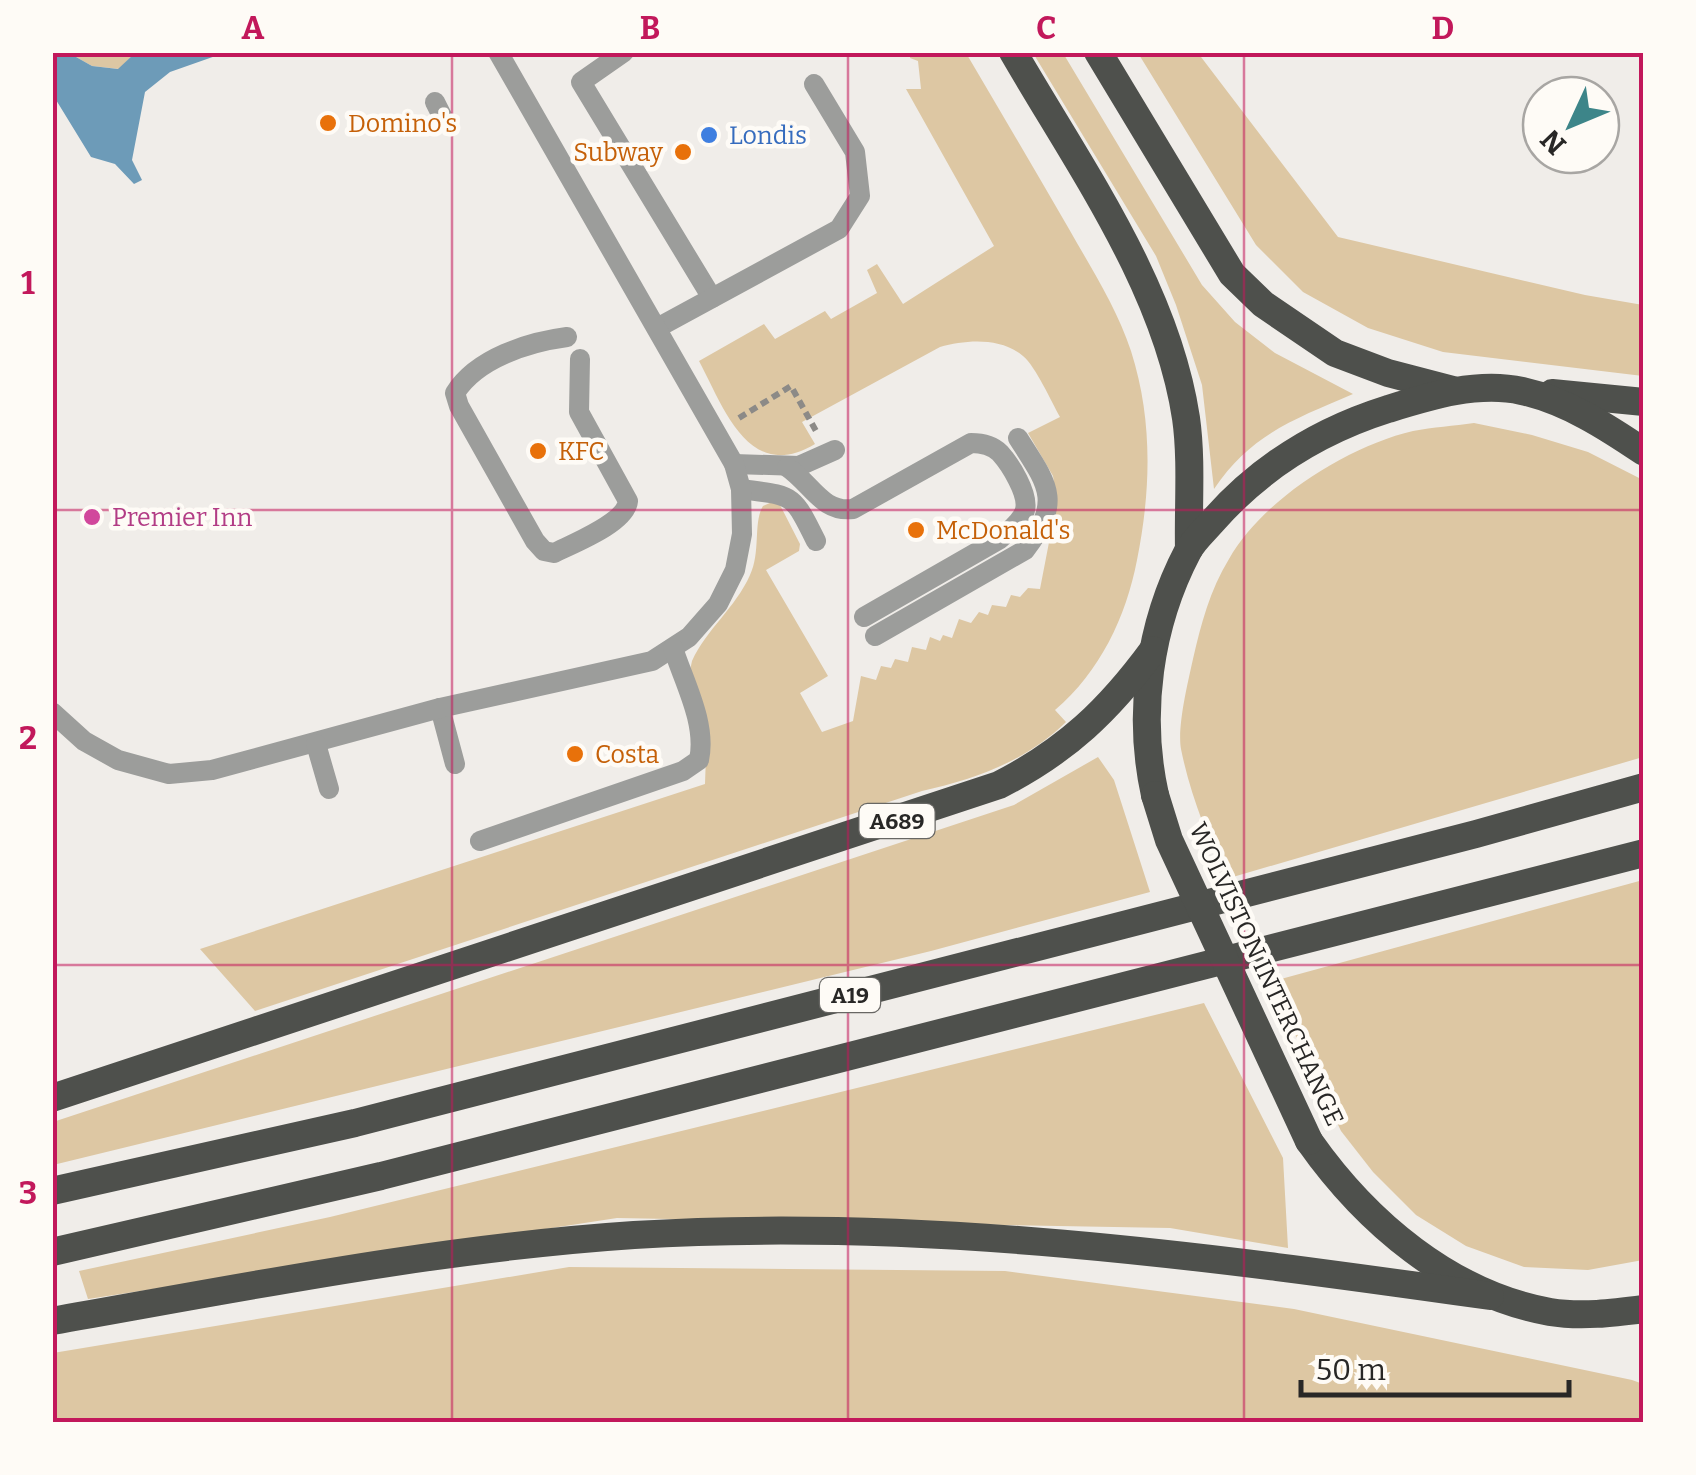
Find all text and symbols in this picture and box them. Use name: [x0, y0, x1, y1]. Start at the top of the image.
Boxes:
text: A: [242, 9, 265, 47]
text: B: [640, 9, 660, 47]
text: C: [1036, 9, 1056, 47]
text: D: [1432, 9, 1454, 47]
north arrow: [1521, 75, 1621, 175]
place label: Domino's: [348, 109, 457, 139]
marker: Domino's: [317, 112, 339, 134]
place label: Londis: [729, 121, 807, 151]
text: N: [1534, 123, 1573, 161]
marker: Londis: [698, 124, 720, 146]
place label: Subway: [573, 138, 664, 168]
marker: Subway: [672, 141, 694, 163]
text: 1: [21, 264, 35, 302]
place label: KFC: [558, 437, 604, 467]
marker: KFC: [527, 440, 549, 462]
place label: Premier Inn: [112, 503, 252, 533]
marker: Premier Inn: [81, 506, 103, 528]
place label: McDonald's: [936, 516, 1070, 546]
marker: McDonald's: [905, 519, 927, 541]
text: 2: [19, 719, 37, 757]
place label: Costa: [595, 740, 660, 770]
marker: Costa: [564, 743, 586, 765]
road number: A689: [860, 804, 934, 838]
street label: WOLVISTON INTERCHANGE: [1183, 818, 1350, 1131]
road number: A19: [820, 978, 880, 1012]
text: 3: [19, 1174, 37, 1212]
scale bar: [1301, 1335, 1568, 1397]
text: 50 m: [1316, 1352, 1386, 1388]

